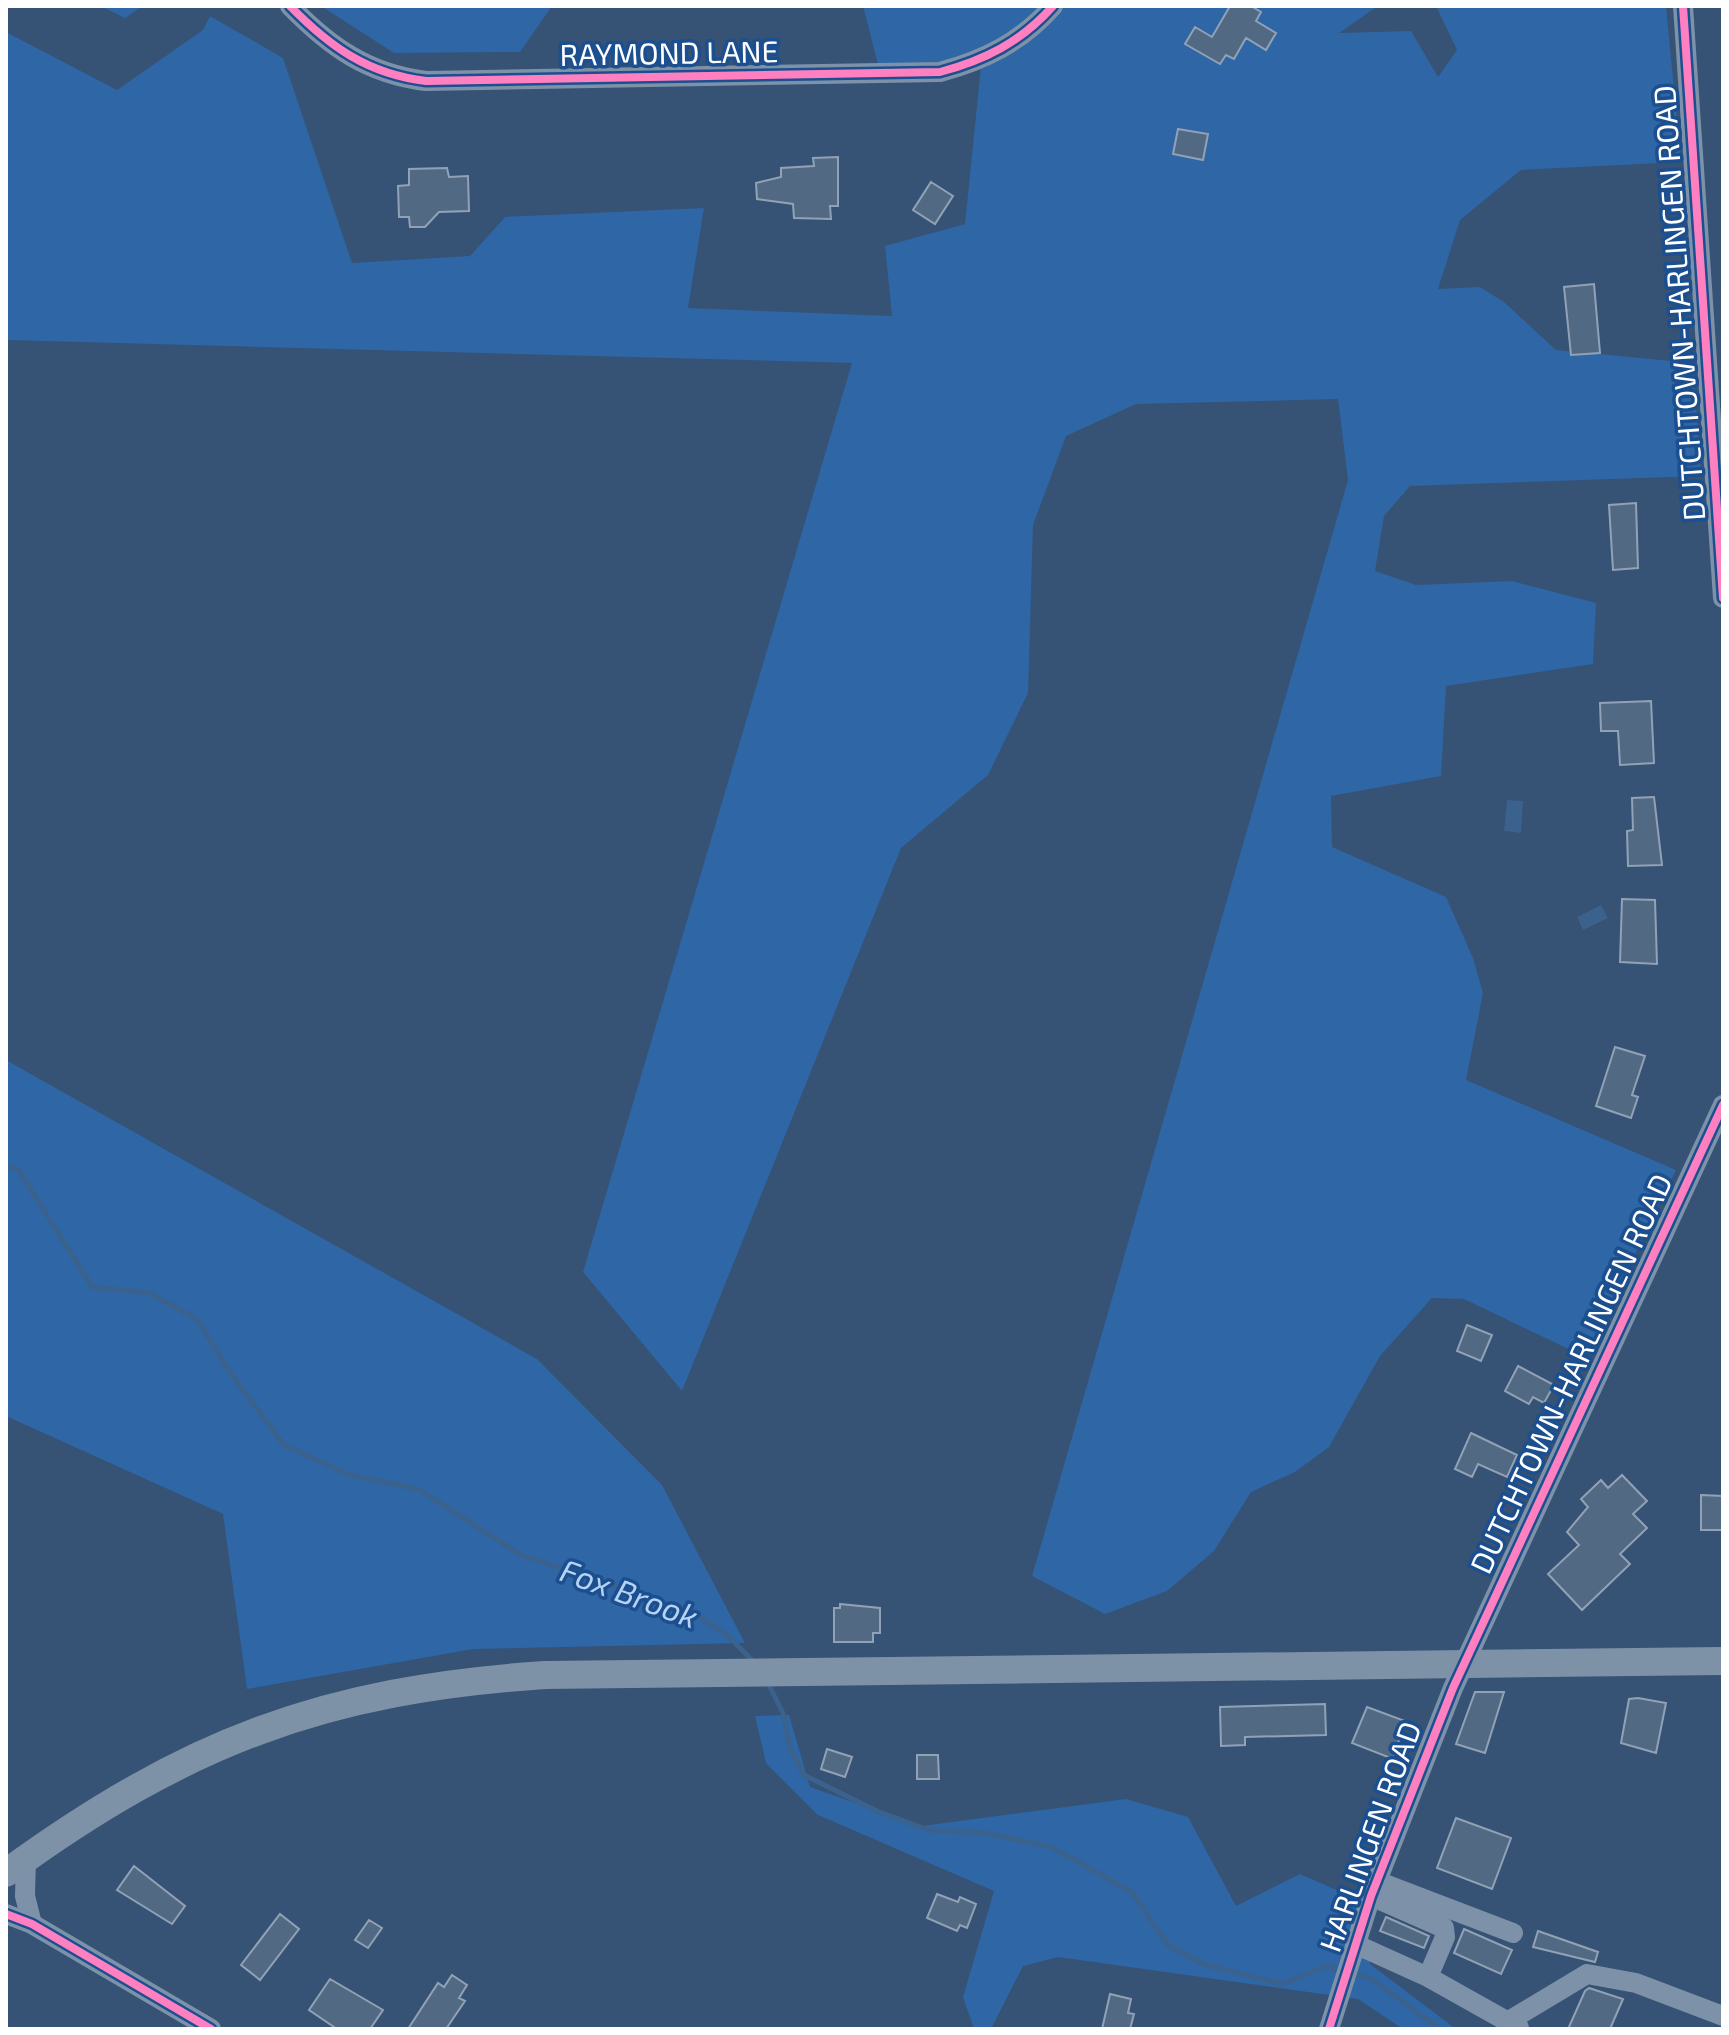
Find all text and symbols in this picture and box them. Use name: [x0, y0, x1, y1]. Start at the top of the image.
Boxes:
street label: RAYMOND LANE: [559, 32, 779, 72]
street label: DUTCHTOWN-HARLINGEN ROAD: [1645, 84, 1711, 522]
street label: DUTCHTOWN-HARLINGEN ROAD: [1462, 1168, 1679, 1578]
water label: Fox Brook: [556, 1550, 704, 1634]
street label: HARLINGEN ROAD: [1311, 1716, 1427, 1956]

